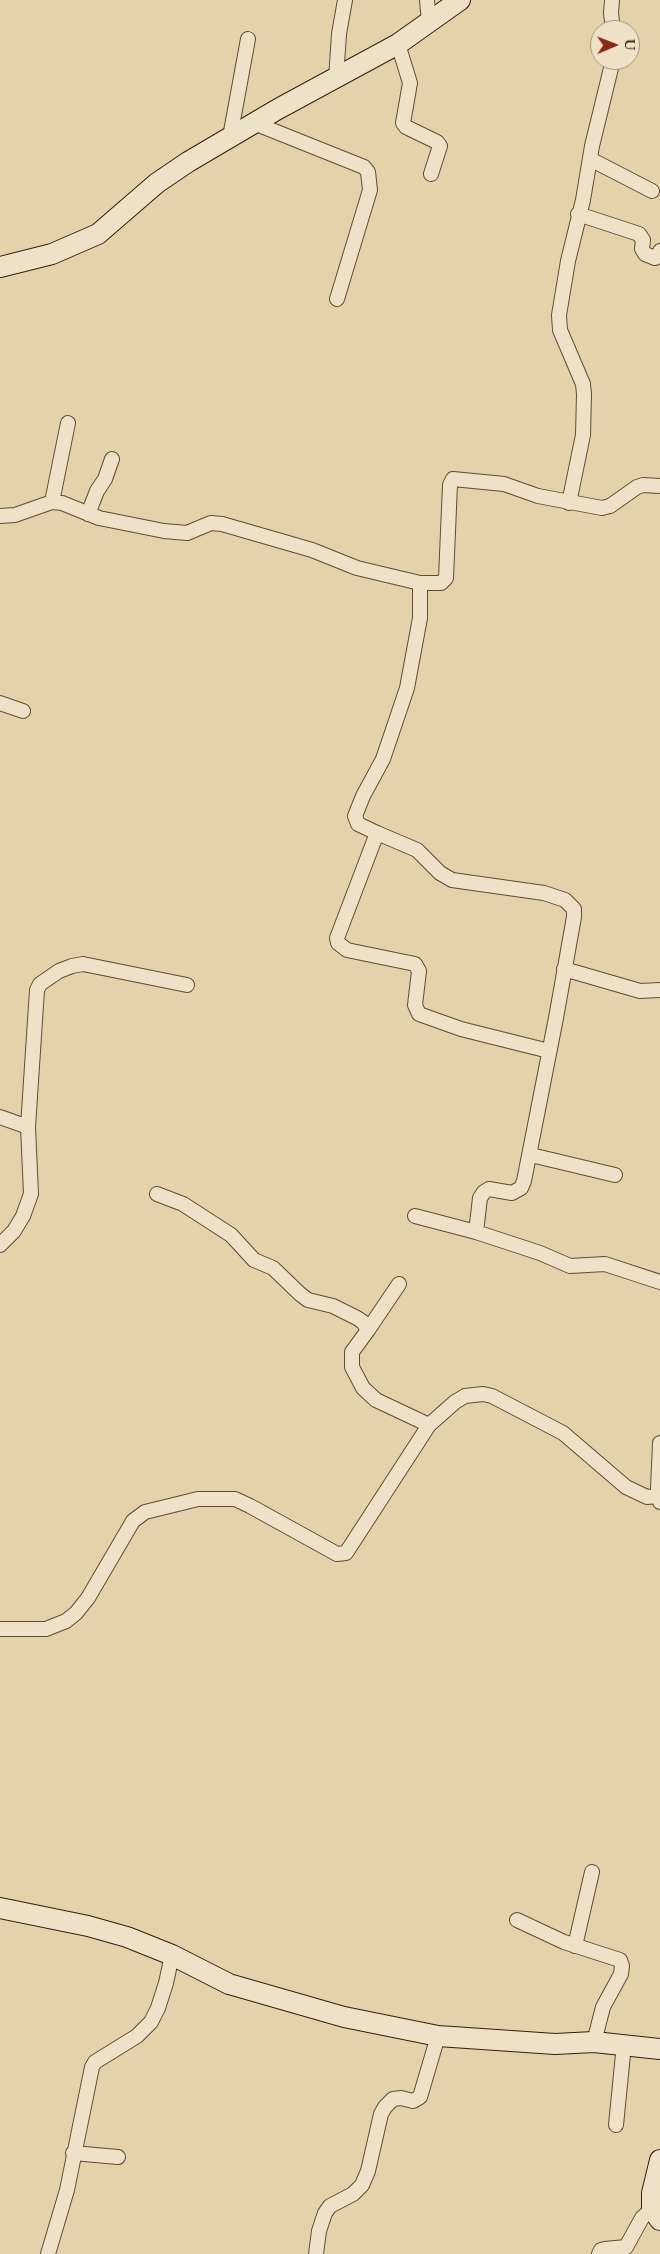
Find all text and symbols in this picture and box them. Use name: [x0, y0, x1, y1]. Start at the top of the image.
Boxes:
north arrow: [590, 20, 640, 70]
text: U: [620, 39, 639, 51]

